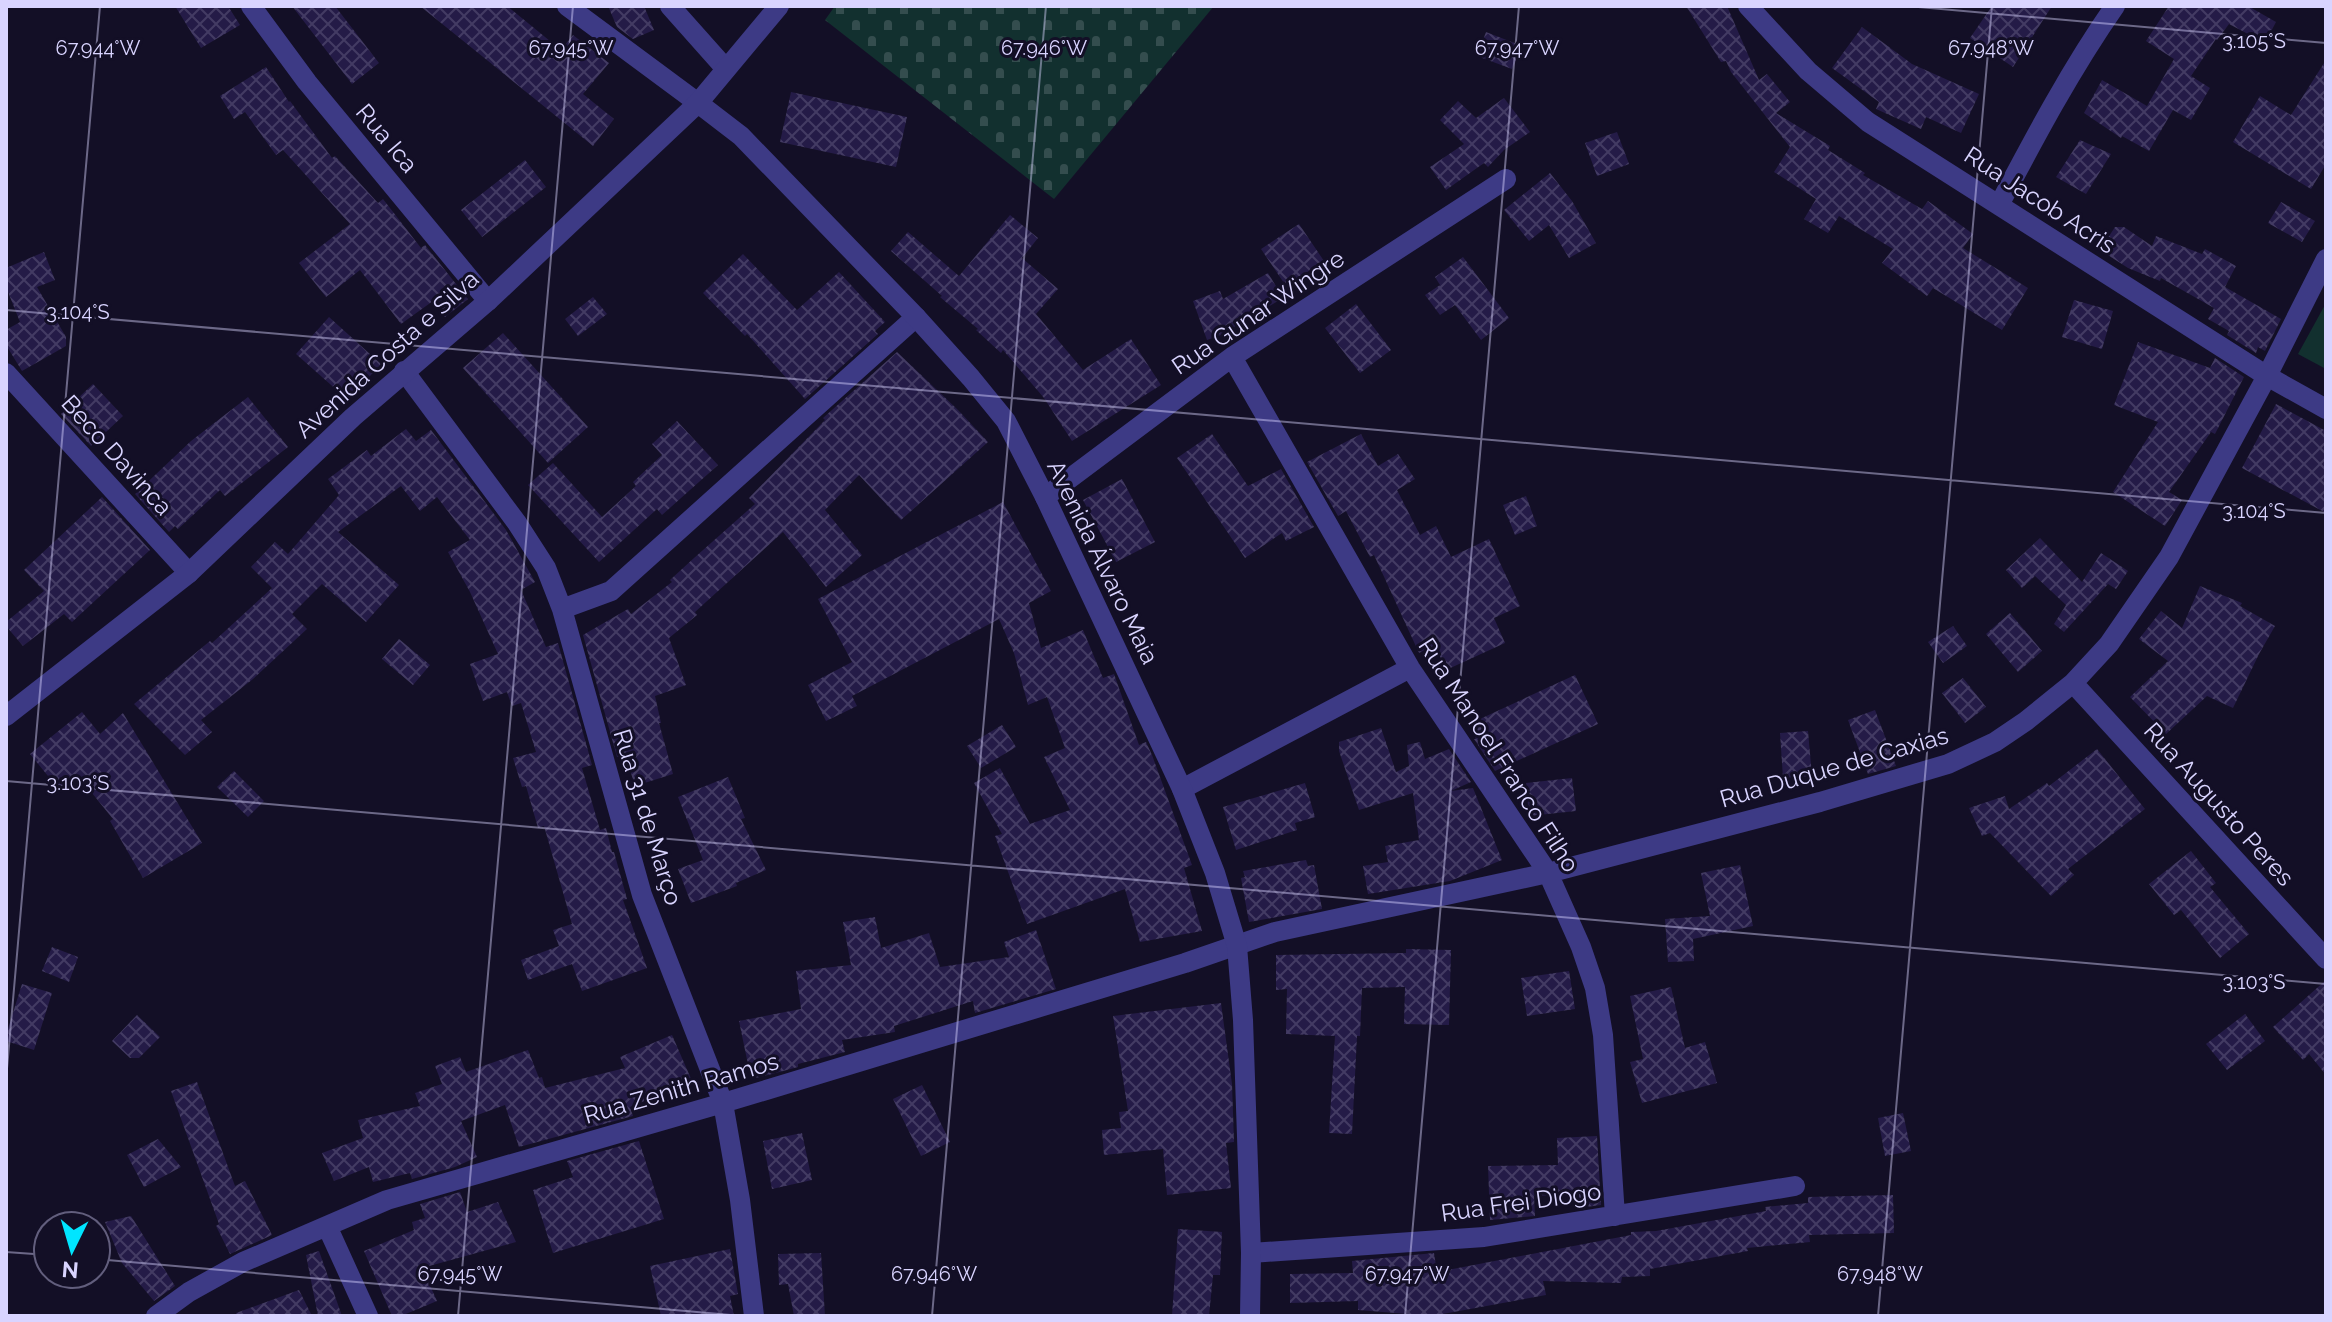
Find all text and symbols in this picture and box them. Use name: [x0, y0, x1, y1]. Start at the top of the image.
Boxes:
text: 3.105°S: [2222, 29, 2286, 53]
text: 67.944°W: [56, 36, 140, 60]
text: 67.945°W: [528, 36, 614, 60]
text: 67.946°W: [1001, 36, 1087, 60]
text: 67.947°W: [1475, 36, 1559, 60]
text: 67.948°W: [1948, 36, 2034, 60]
street label: Rua Ica: [350, 98, 424, 178]
street label: Rua Jacob Acris: [1959, 140, 2121, 260]
street label: Rua Gunar Wingre: [1166, 244, 1350, 380]
street label: Avenida Costa e Silva: [289, 264, 485, 444]
text: 3.104°S: [46, 300, 110, 324]
street label: Beco Davinca: [56, 389, 178, 521]
street label: Avenida Álvaro Maia: [1041, 455, 1165, 669]
text: 3.104°S: [2222, 499, 2286, 523]
street label: Rua Manoel Franco Filho: [1412, 632, 1586, 878]
street label: Rua Augusto Peres: [2138, 716, 2300, 892]
street label: Rua Duque de Caxias: [1716, 720, 1952, 814]
street label: Rua 31 de Março: [607, 725, 689, 909]
text: 3.103°S: [47, 771, 109, 795]
text: 3.103°S: [2223, 970, 2285, 994]
street label: Rua Zenith Ramos: [580, 1046, 782, 1130]
street label: Rua Frei Diogo: [1439, 1176, 1603, 1228]
north arrow: [32, 1210, 112, 1290]
text: N: [61, 1256, 80, 1284]
text: 67.945°W: [417, 1262, 503, 1286]
text: 67.946°W: [891, 1262, 977, 1286]
text: 67.947°W: [1365, 1262, 1449, 1286]
text: 67.948°W: [1837, 1262, 1923, 1286]

